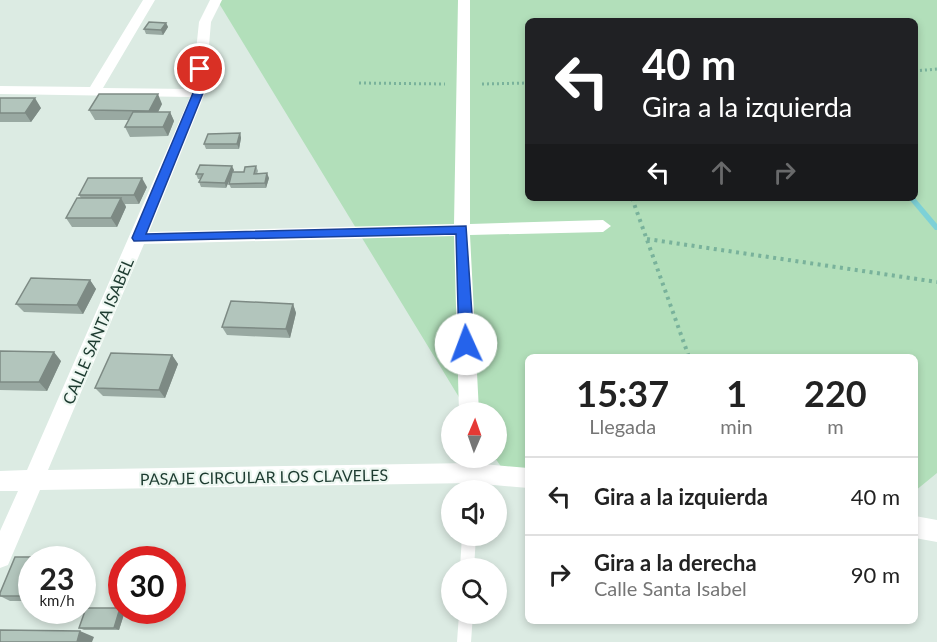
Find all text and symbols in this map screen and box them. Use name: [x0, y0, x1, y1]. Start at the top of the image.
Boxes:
text: 40 m: [642, 39, 736, 89]
icon: left: [543, 42, 621, 120]
pin: [174, 43, 225, 94]
icon: arrive: [183, 52, 216, 85]
text: Gira a la izquierda: [642, 90, 852, 123]
icon: left: [642, 156, 675, 189]
icon: ahead: [705, 156, 738, 189]
icon: right: [768, 156, 801, 189]
street label: CALLE SANTA ISABEL: [58, 255, 137, 407]
position arrow: [434, 312, 498, 376]
text: 15:37: [576, 371, 669, 415]
text: 1: [726, 371, 747, 415]
text: 220: [804, 371, 867, 415]
north arrow: [441, 402, 507, 468]
map controls: [441, 402, 507, 624]
text: Llegada: [589, 414, 656, 438]
text: min: [720, 414, 753, 438]
text: m: [827, 414, 844, 438]
street label: PASAJE CIRCULAR LOS CLAVELES: [140, 465, 388, 488]
button: sound: [441, 480, 507, 546]
icon: left: [543, 480, 576, 513]
text: Gira a la izquierda: [594, 483, 768, 510]
text: 40 m: [851, 483, 900, 510]
speed limit sign: 30: [108, 546, 186, 624]
text: Gira a la derecha: [594, 549, 757, 576]
button: search: [441, 558, 507, 624]
icon: right: [543, 558, 576, 591]
text: 23: [40, 560, 74, 596]
text: 90 m: [851, 561, 900, 588]
text: Calle Santa Isabel: [594, 576, 747, 600]
text: km/h: [39, 591, 75, 609]

